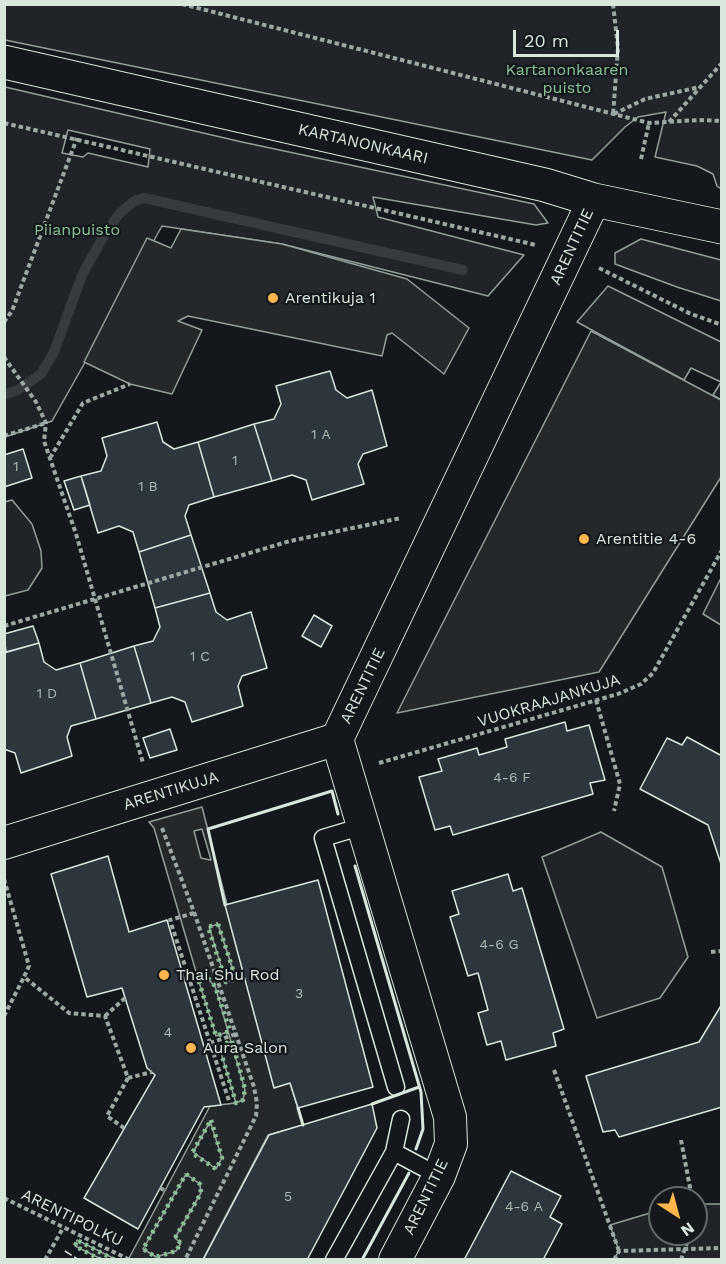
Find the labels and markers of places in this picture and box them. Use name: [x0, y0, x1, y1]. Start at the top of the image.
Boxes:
place label: Arentikuja 1: [285, 288, 376, 308]
marker: Arentikuja 1: [266, 291, 280, 305]
place label: Arentitie 4-6: [596, 529, 696, 549]
marker: Arentitie 4-6: [577, 532, 591, 546]
place label: Thai Shu Rod: [176, 965, 280, 985]
marker: Thai Shu Rod: [157, 968, 171, 982]
place label: Aura Salon: [203, 1038, 288, 1058]
marker: Aura Salon: [184, 1041, 198, 1055]

